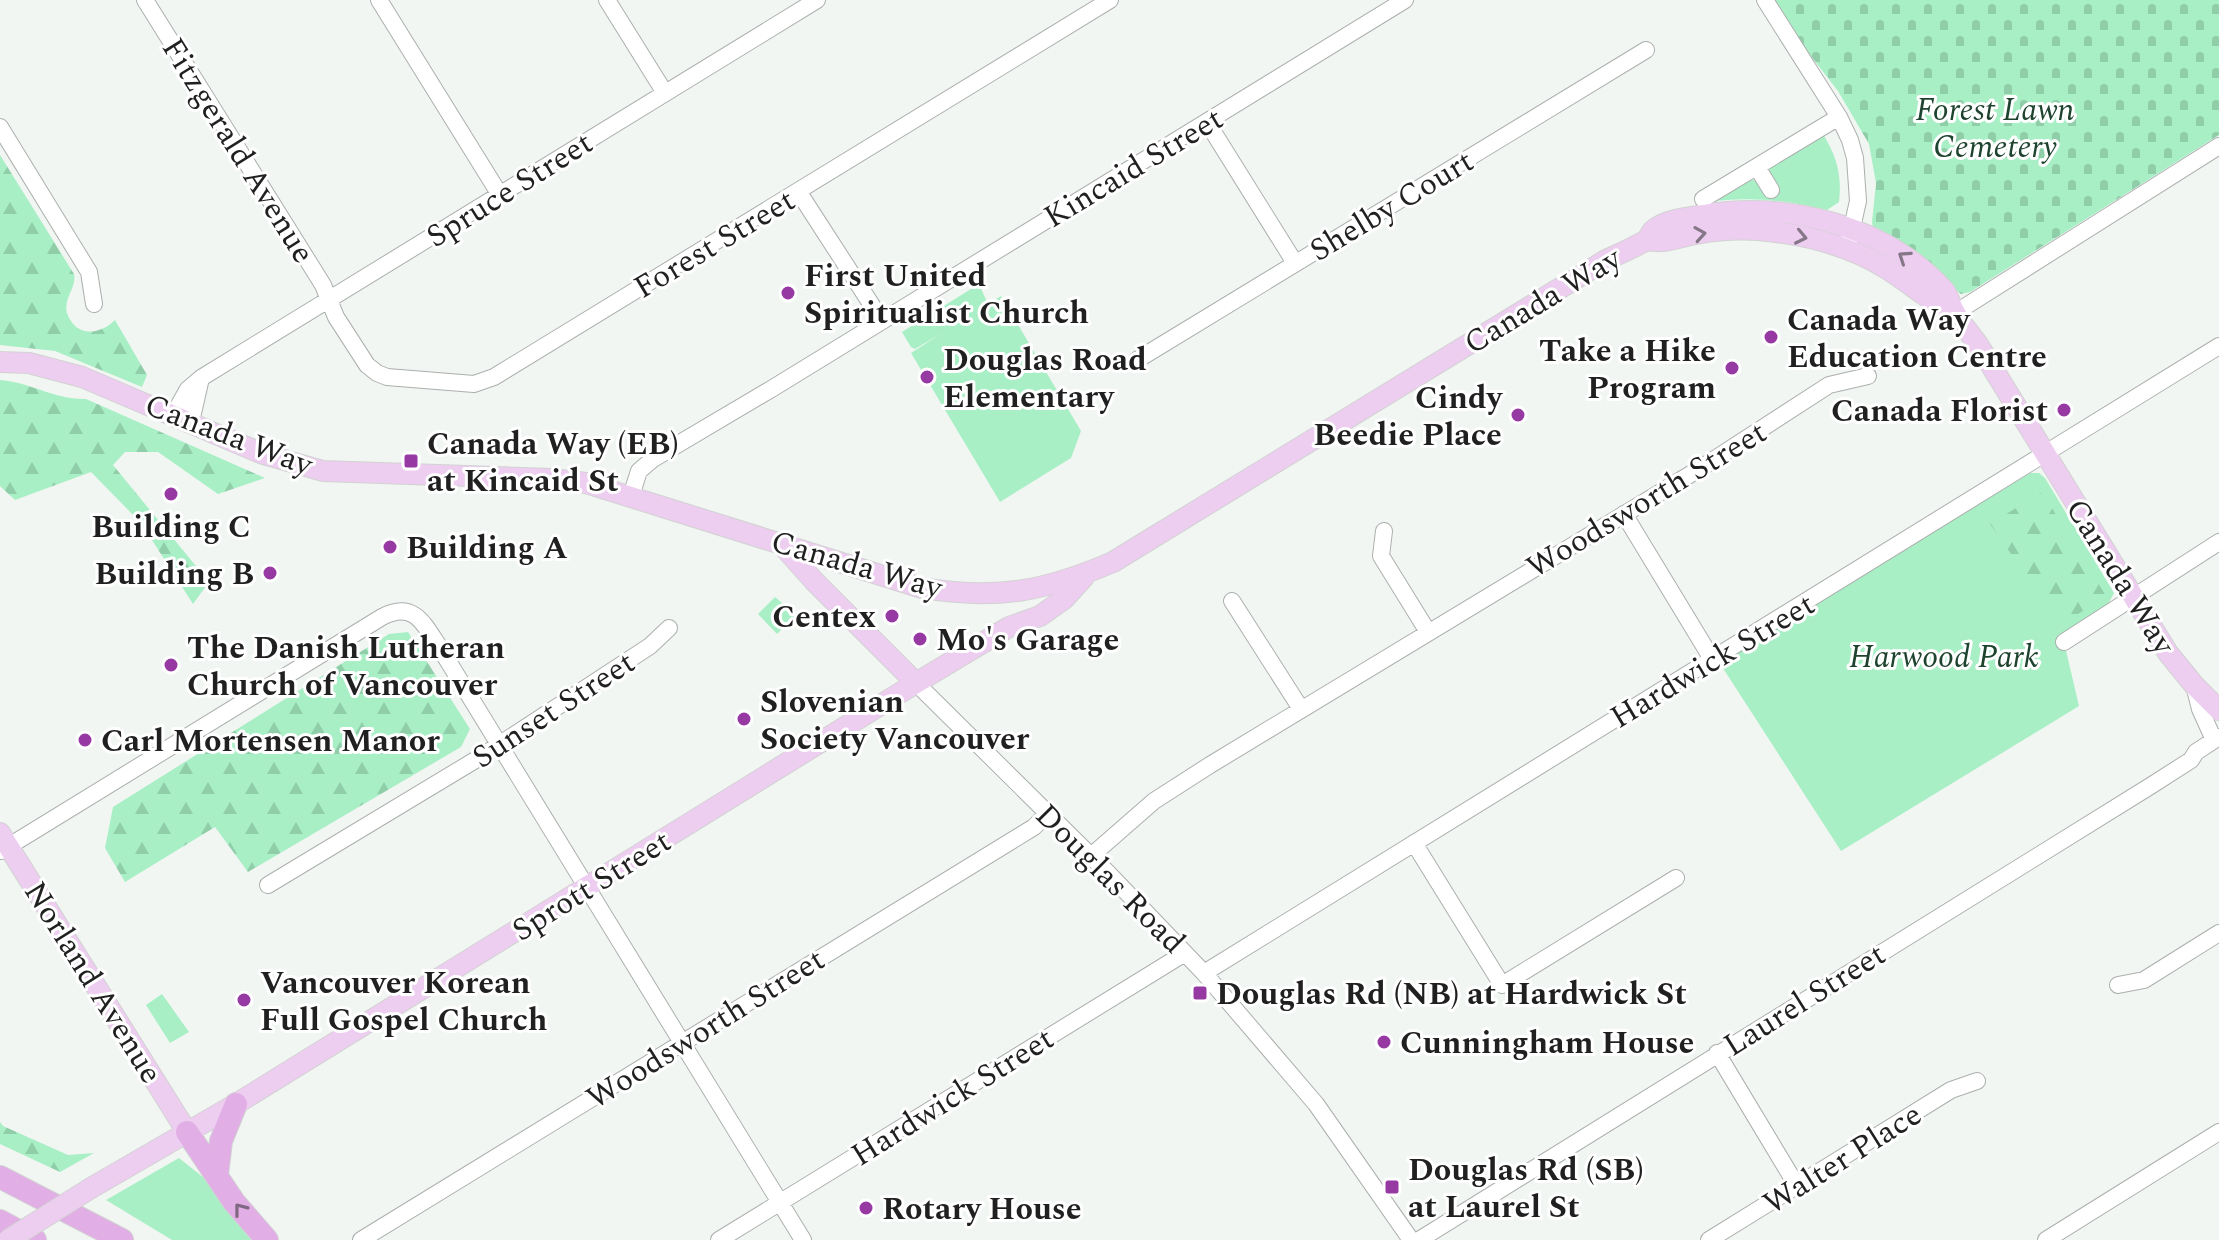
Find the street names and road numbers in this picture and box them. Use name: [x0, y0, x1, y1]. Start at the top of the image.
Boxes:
street label: Fitzgerald Avenue: [149, 28, 327, 273]
street label: Kincaid Street: [1034, 95, 1233, 241]
street label: Spruce Street: [417, 120, 603, 261]
street label: Shelby Court: [1300, 138, 1483, 275]
street label: Forest Street: [625, 177, 805, 312]
street label: Canada Way: [1455, 234, 1632, 368]
street label: Canada Way: [137, 381, 321, 490]
street label: Woodsworth Street: [1517, 409, 1777, 592]
street label: Canada Way: [2052, 489, 2188, 666]
street label: Canada Way: [765, 518, 950, 614]
street label: Hardwick Street: [1601, 581, 1825, 742]
street label: Sunset Street: [462, 639, 645, 782]
street label: Douglas Road: [1023, 792, 1197, 966]
street label: Sprott Street: [503, 818, 681, 955]
street label: Norland Avenue: [11, 872, 175, 1094]
street label: Laurel Street: [1714, 931, 1896, 1070]
street label: Woodsworth Street: [577, 936, 835, 1122]
street label: Hardwick Street: [842, 1015, 1064, 1179]
street label: Walter Place: [1754, 1091, 1932, 1228]

